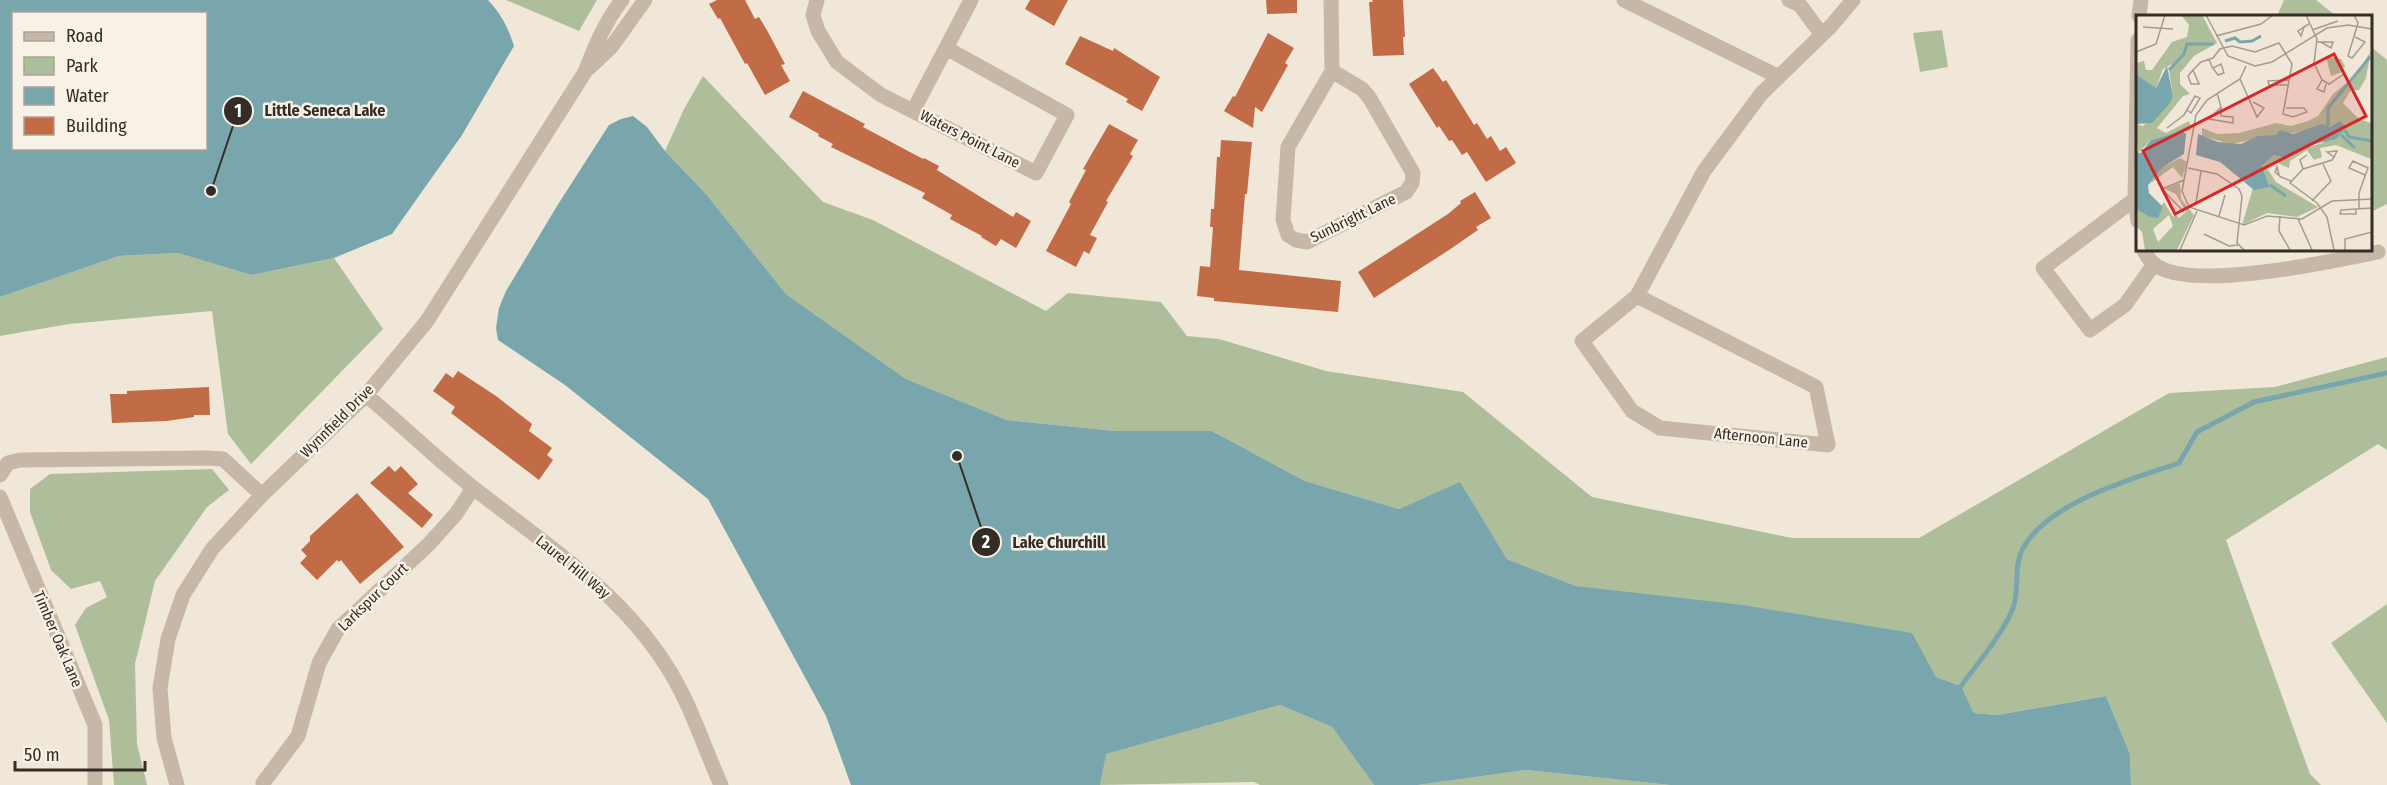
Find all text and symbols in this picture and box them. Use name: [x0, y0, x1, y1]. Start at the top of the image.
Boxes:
legend: [12, 12, 207, 150]
inset map: [2136, 15, 2372, 250]
text: Road: [66, 25, 103, 47]
text: Park: [66, 55, 99, 77]
text: Water: [66, 85, 109, 107]
callout: Little Seneca Lake: [223, 94, 398, 128]
text: 1: [234, 100, 242, 122]
text: Little Seneca Lake: [265, 101, 385, 120]
street label: Waters Point Lane: [917, 106, 1023, 172]
text: Building: [66, 115, 127, 137]
street label: Sunbright Lane: [1307, 190, 1399, 246]
street label: Wynnfield Drive: [297, 381, 377, 461]
street label: Afternoon Lane: [1713, 424, 1809, 452]
callout: Lake Churchill: [971, 525, 1118, 559]
text: 2: [981, 531, 990, 553]
street label: Laurel Hill Way: [532, 532, 614, 603]
text: Lake Churchill: [1012, 533, 1106, 552]
street label: Larkspur Court: [334, 559, 412, 635]
street label: Timber Oak Lane: [30, 588, 86, 690]
scale bar: [15, 734, 146, 772]
text: 50 m: [24, 744, 60, 766]

